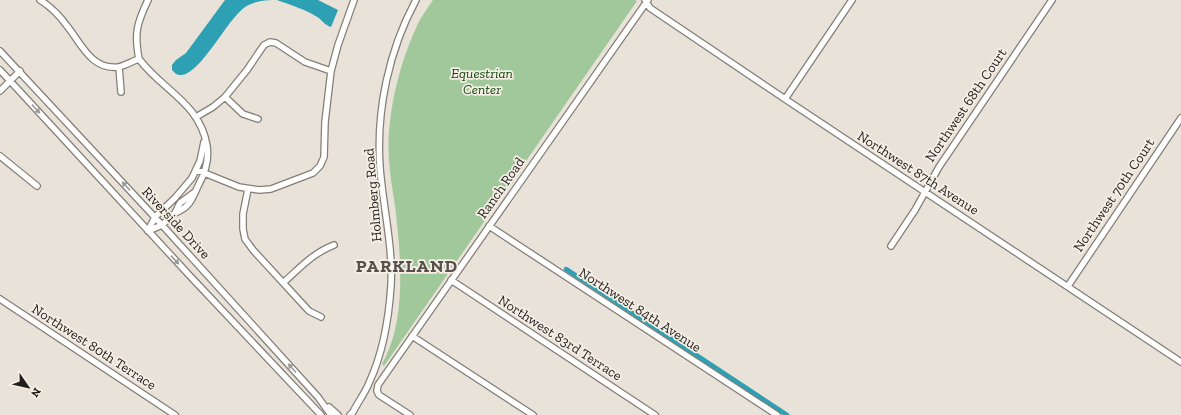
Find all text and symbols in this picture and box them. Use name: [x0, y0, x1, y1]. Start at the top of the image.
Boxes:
street label: Northwest 68th Court: [922, 44, 1011, 165]
park label: Equestrian Center: [451, 65, 513, 98]
one-way arrow: [31, 104, 41, 114]
street label: Northwest 87th Avenue: [854, 127, 982, 219]
street label: Northwest 70th Court: [1070, 134, 1159, 255]
street label: Holmberg Road: [360, 147, 386, 243]
street label: Ranch Road: [474, 154, 528, 222]
one-way arrow: [122, 182, 131, 191]
street label: Riverside Drive: [138, 183, 214, 263]
one-way arrow: [170, 255, 180, 265]
district label: PARKLAND: [356, 255, 458, 277]
street label: Northwest 84th Avenue: [576, 264, 705, 356]
street label: Northwest 83rd Terrace: [495, 292, 625, 385]
street label: Northwest 80th Terrace: [29, 300, 159, 394]
one-way arrow: [287, 363, 297, 373]
north arrow: [8, 367, 48, 407]

